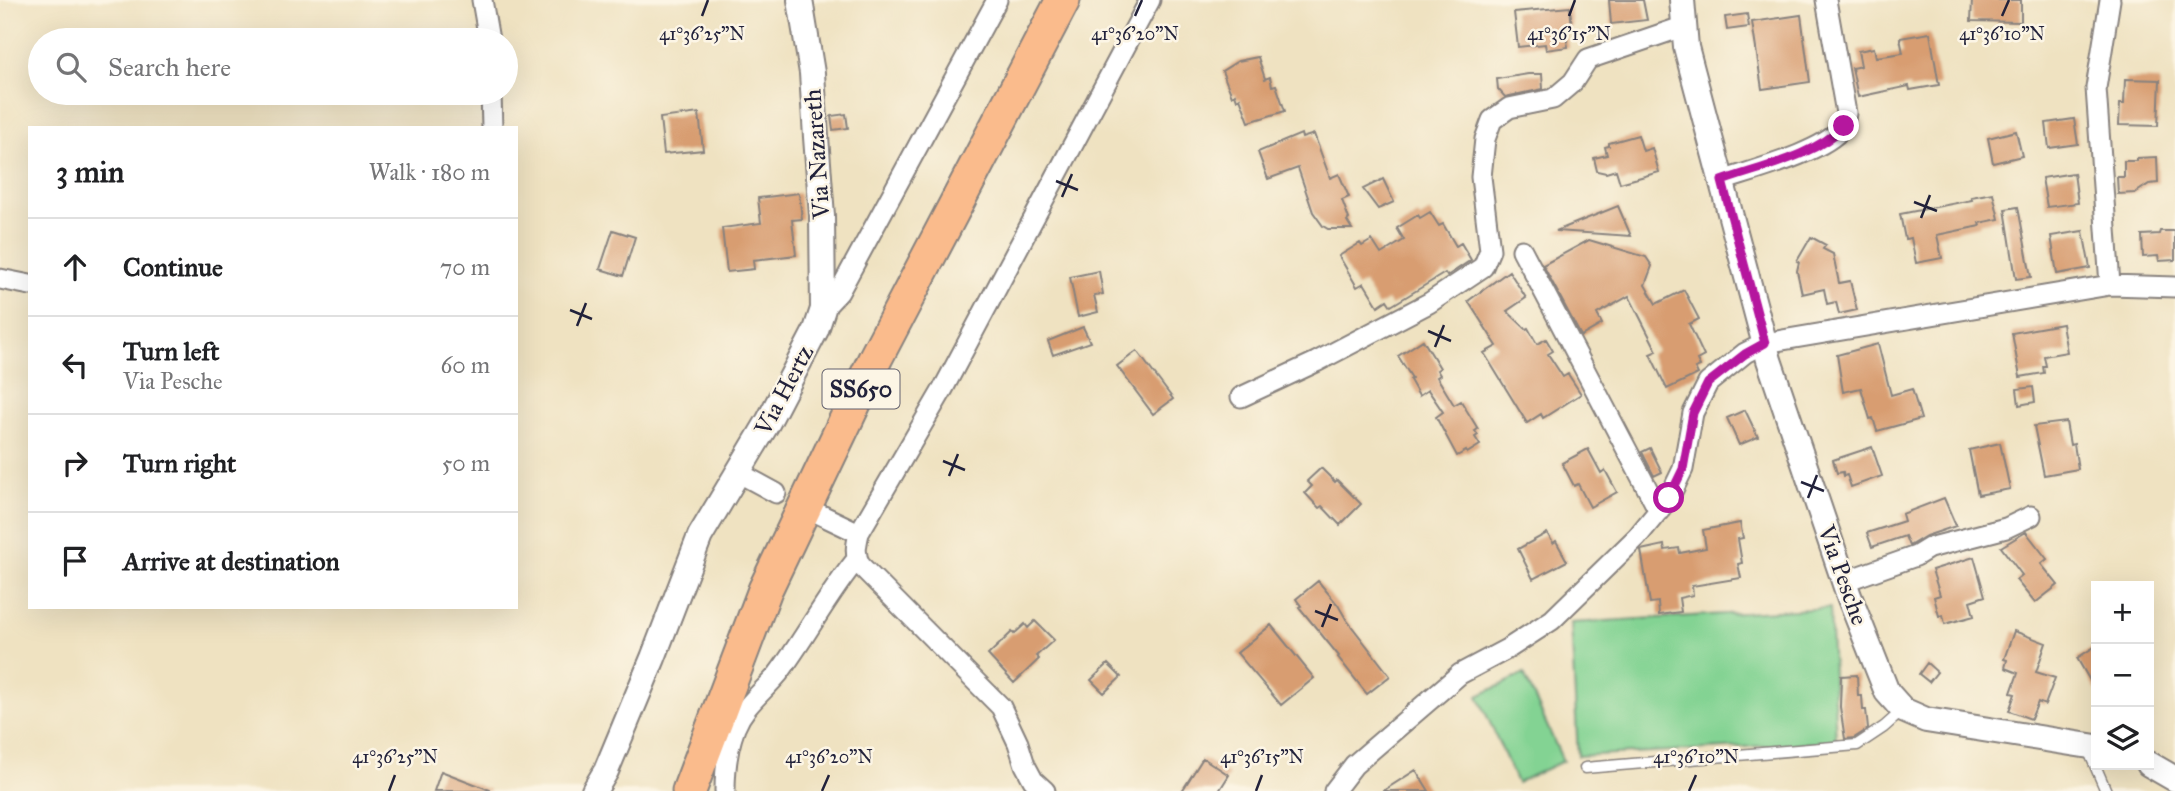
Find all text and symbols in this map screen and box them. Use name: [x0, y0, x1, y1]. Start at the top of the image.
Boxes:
text: 41°36'25"N: [659, 23, 745, 45]
text: 41°36'20"N: [1091, 23, 1179, 45]
text: 41°36'15"N: [1527, 23, 1611, 45]
text: 41°36'10"N: [1959, 23, 2045, 45]
search box: [28, 28, 518, 105]
icon: search: [52, 48, 90, 86]
text: Search here: [108, 51, 231, 83]
street label: Via Nazareth: [797, 88, 837, 221]
route end: [1828, 110, 1859, 141]
text: 3 min: [56, 154, 124, 190]
text: Walk · 180 m: [369, 158, 490, 186]
icon: ahead: [56, 248, 94, 286]
text: Continue: [123, 251, 223, 283]
text: 70 m: [440, 253, 490, 281]
text: Turn left: [123, 335, 219, 367]
street label: Via Hertz: [747, 340, 820, 441]
icon: left: [56, 346, 94, 384]
text: 60 m: [441, 351, 490, 379]
text: Via Pesche: [123, 367, 223, 395]
road number: SS650: [822, 370, 900, 408]
icon: right: [56, 444, 94, 482]
text: Turn right: [123, 447, 236, 479]
text: 50 m: [442, 449, 490, 477]
route start: [1653, 482, 1684, 513]
street label: Via Pesche: [1811, 520, 1875, 629]
icon: arrive: [56, 542, 94, 580]
text: Arrive at destination: [123, 545, 340, 577]
map controls: [2091, 581, 2154, 770]
button: +: [2091, 581, 2154, 644]
button: −: [2091, 644, 2154, 707]
button: layers: [2091, 707, 2154, 770]
text: 41°36'25"N: [352, 746, 438, 768]
text: 41°36'20"N: [785, 746, 873, 768]
text: 41°36'15"N: [1220, 746, 1304, 768]
text: 41°36'10"N: [1653, 746, 1739, 768]

